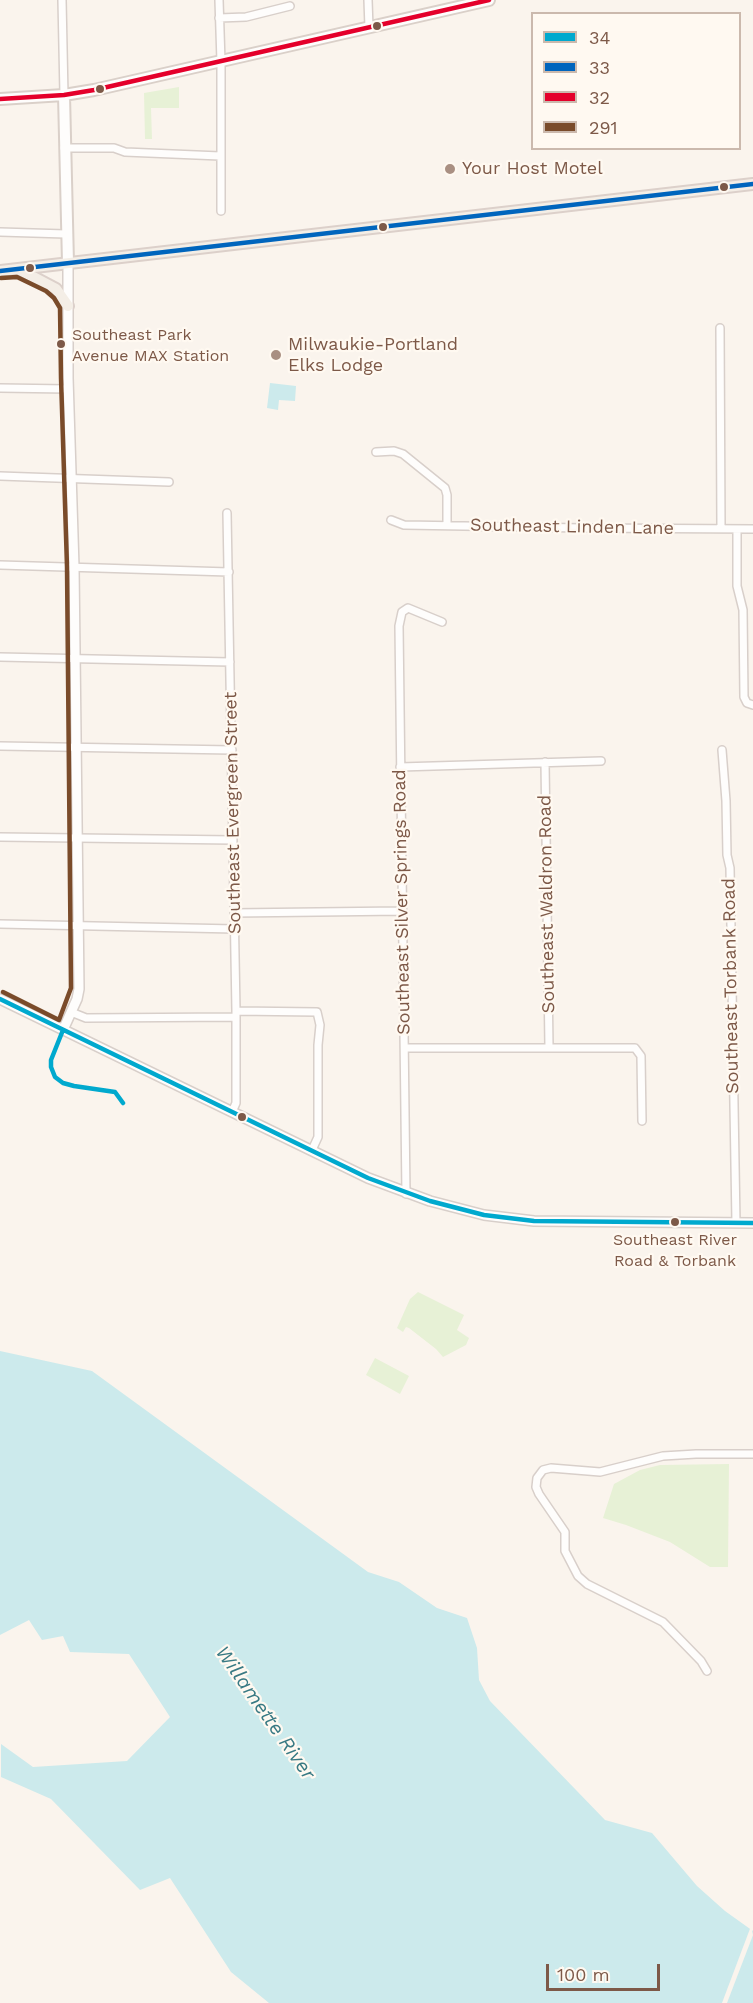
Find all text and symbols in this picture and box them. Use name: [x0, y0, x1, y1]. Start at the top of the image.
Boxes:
legend: [531, 12, 741, 150]
unlabelled marker: [371, 20, 383, 32]
text: 34: [589, 27, 611, 48]
text: 33: [589, 57, 610, 78]
unlabelled marker: [94, 83, 106, 95]
text: 32: [589, 87, 610, 108]
text: 291: [589, 117, 618, 138]
place label: Your Host Motel: [462, 158, 603, 180]
marker: Your Host Motel: [443, 162, 457, 176]
unlabelled marker: [718, 181, 730, 193]
unlabelled marker: [377, 221, 389, 233]
unlabelled marker: [24, 262, 36, 274]
place label: Southeast Park Avenue MAX Station: [72, 325, 229, 363]
place label: Milwaukie-Portland Elks Lodge: [288, 334, 458, 376]
marker: Southeast Park Avenue MAX Station: [55, 338, 67, 350]
marker: Milwaukie-Portland Elks Lodge: [269, 348, 283, 362]
street label: Southeast Linden Lane: [470, 514, 674, 540]
street label: Southeast Evergreen Street: [220, 692, 246, 934]
street label: Southeast Silver Springs Road: [389, 769, 415, 1035]
street label: Southeast Waldron Road: [534, 795, 560, 1013]
street label: Southeast Torbank Road: [718, 878, 744, 1094]
unlabelled marker: [236, 1111, 248, 1123]
marker: Southeast River Road & Torbank: [669, 1216, 681, 1228]
place label: Southeast River Road & Torbank: [613, 1230, 737, 1268]
water label: Willamette River: [210, 1641, 320, 1785]
scale bar: [549, 1952, 663, 1990]
text: 100 m: [557, 1964, 610, 1985]

